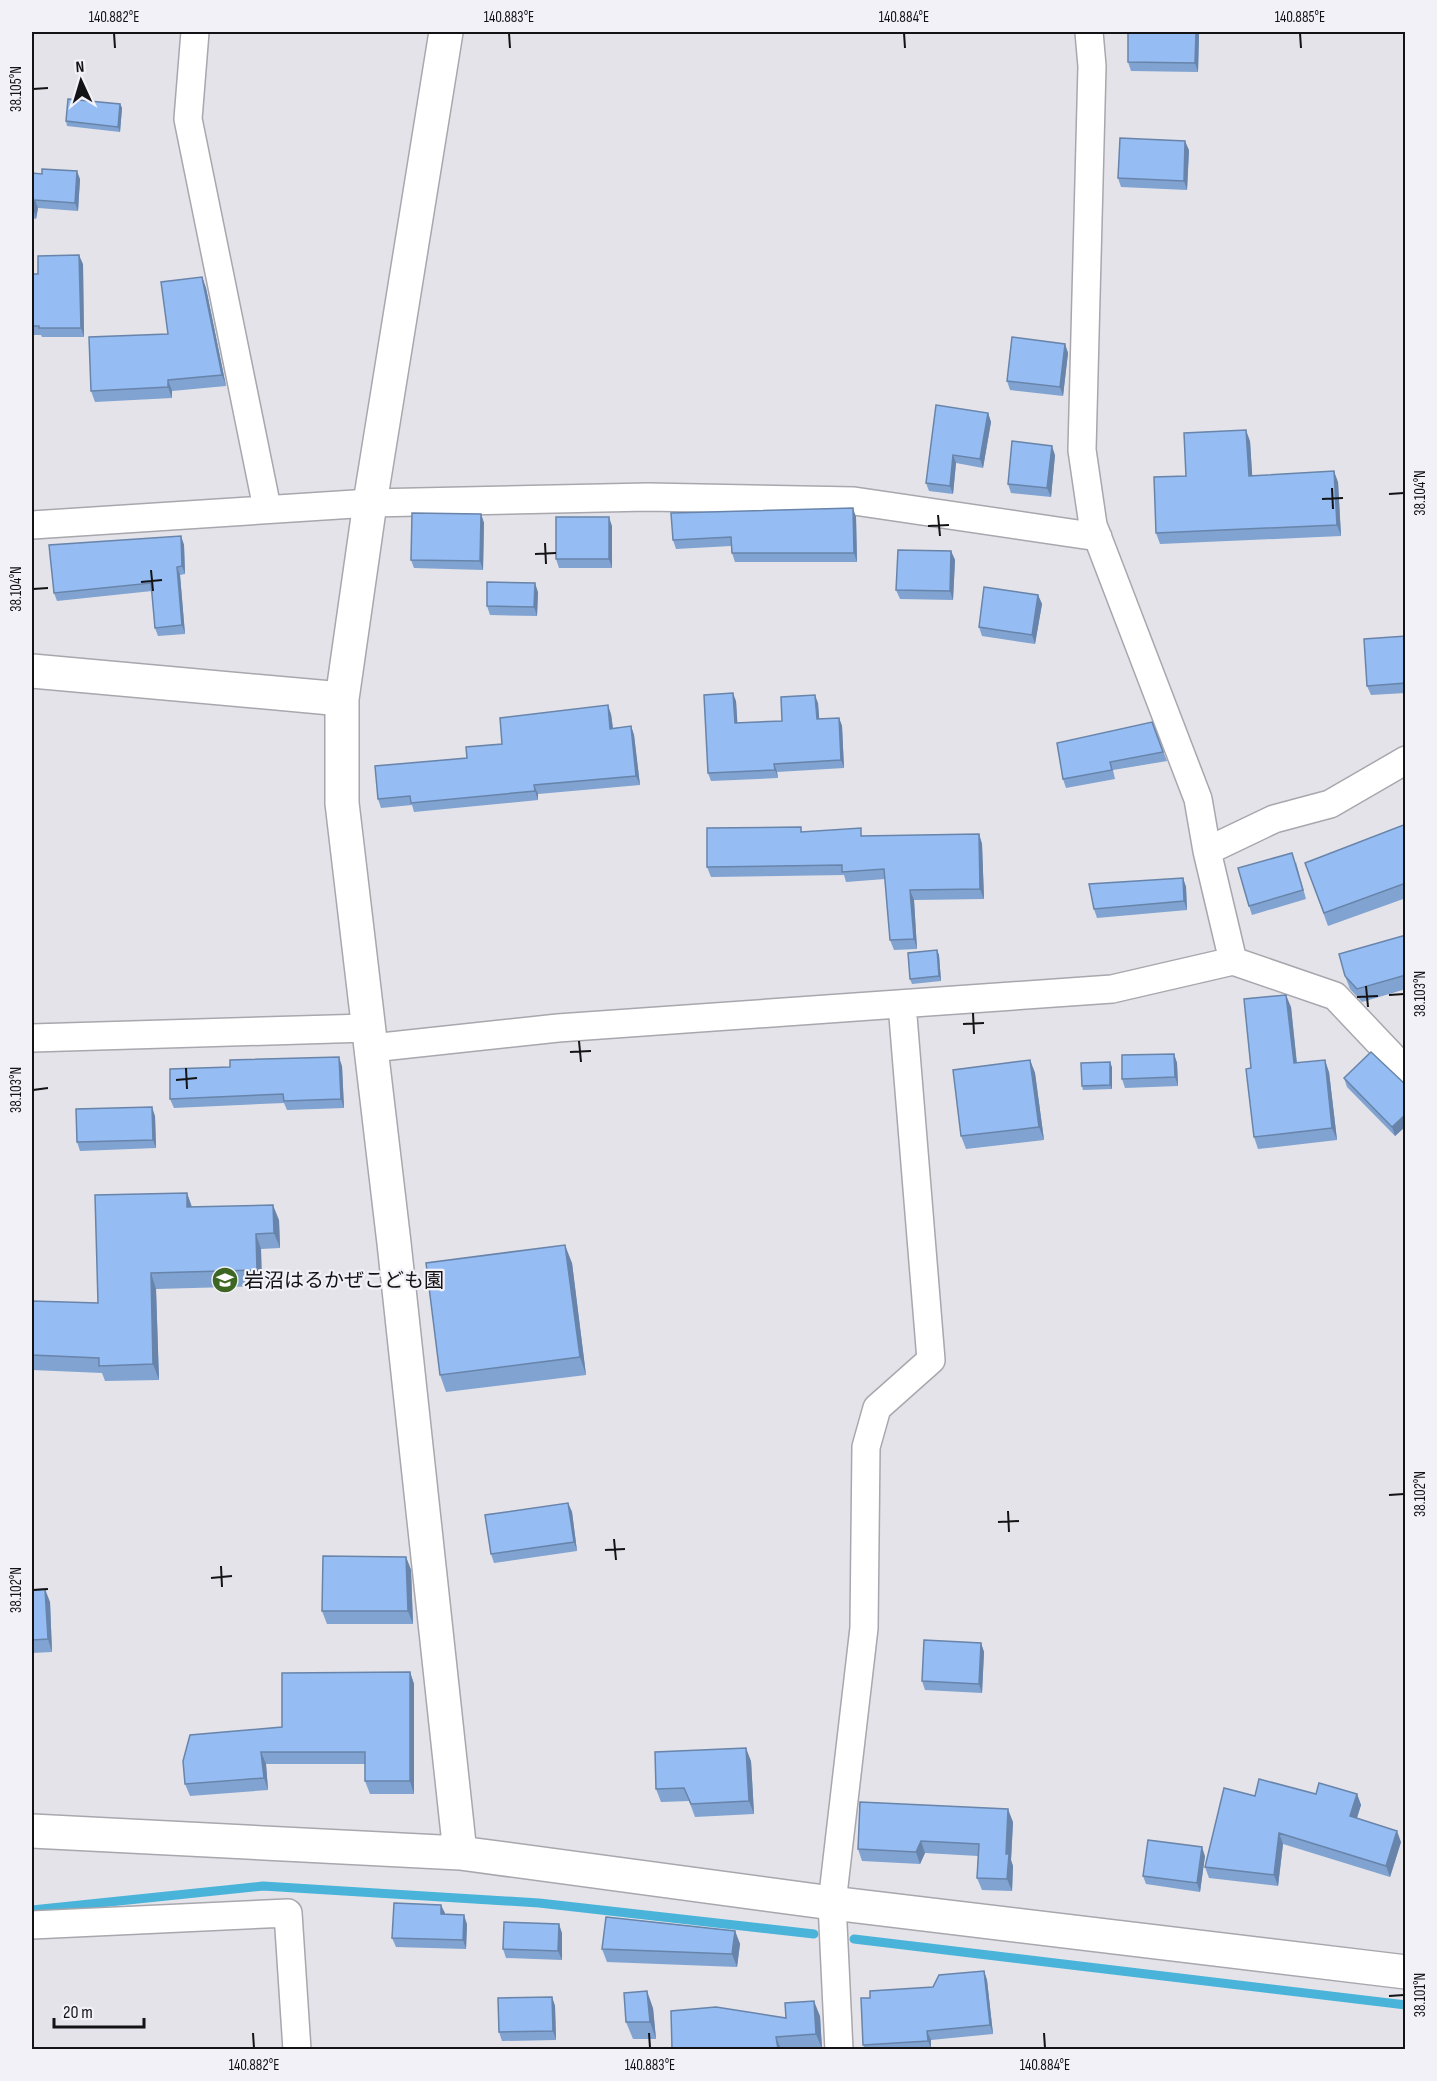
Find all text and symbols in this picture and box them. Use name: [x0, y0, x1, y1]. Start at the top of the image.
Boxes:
text: 140.882°E: [89, 8, 139, 27]
text: 140.883°E: [484, 8, 534, 27]
text: 140.884°E: [879, 8, 929, 27]
text: 140.885°E: [1275, 8, 1325, 27]
north arrow: [51, 51, 111, 111]
text: N: [75, 58, 85, 77]
text: 38.105°N: [7, 66, 26, 112]
text: 38.104°N: [1411, 470, 1430, 516]
text: 38.104°N: [7, 566, 26, 612]
text: 38.103°N: [1411, 971, 1430, 1017]
text: 38.103°N: [7, 1067, 26, 1113]
school or university icon: 岩沼はるかぜこども園: [210, 1265, 240, 1295]
place label: 岩沼はるかぜこども園: [244, 1269, 444, 1293]
text: 38.102°N: [1411, 1471, 1430, 1517]
text: 38.102°N: [7, 1567, 26, 1613]
text: 38.101°N: [1411, 1973, 1430, 2017]
scale bar: [54, 1991, 144, 2029]
text: 20 m: [63, 2002, 93, 2023]
text: 140.882°E: [229, 2056, 279, 2075]
text: 140.883°E: [625, 2056, 675, 2075]
text: 140.884°E: [1020, 2056, 1070, 2075]

